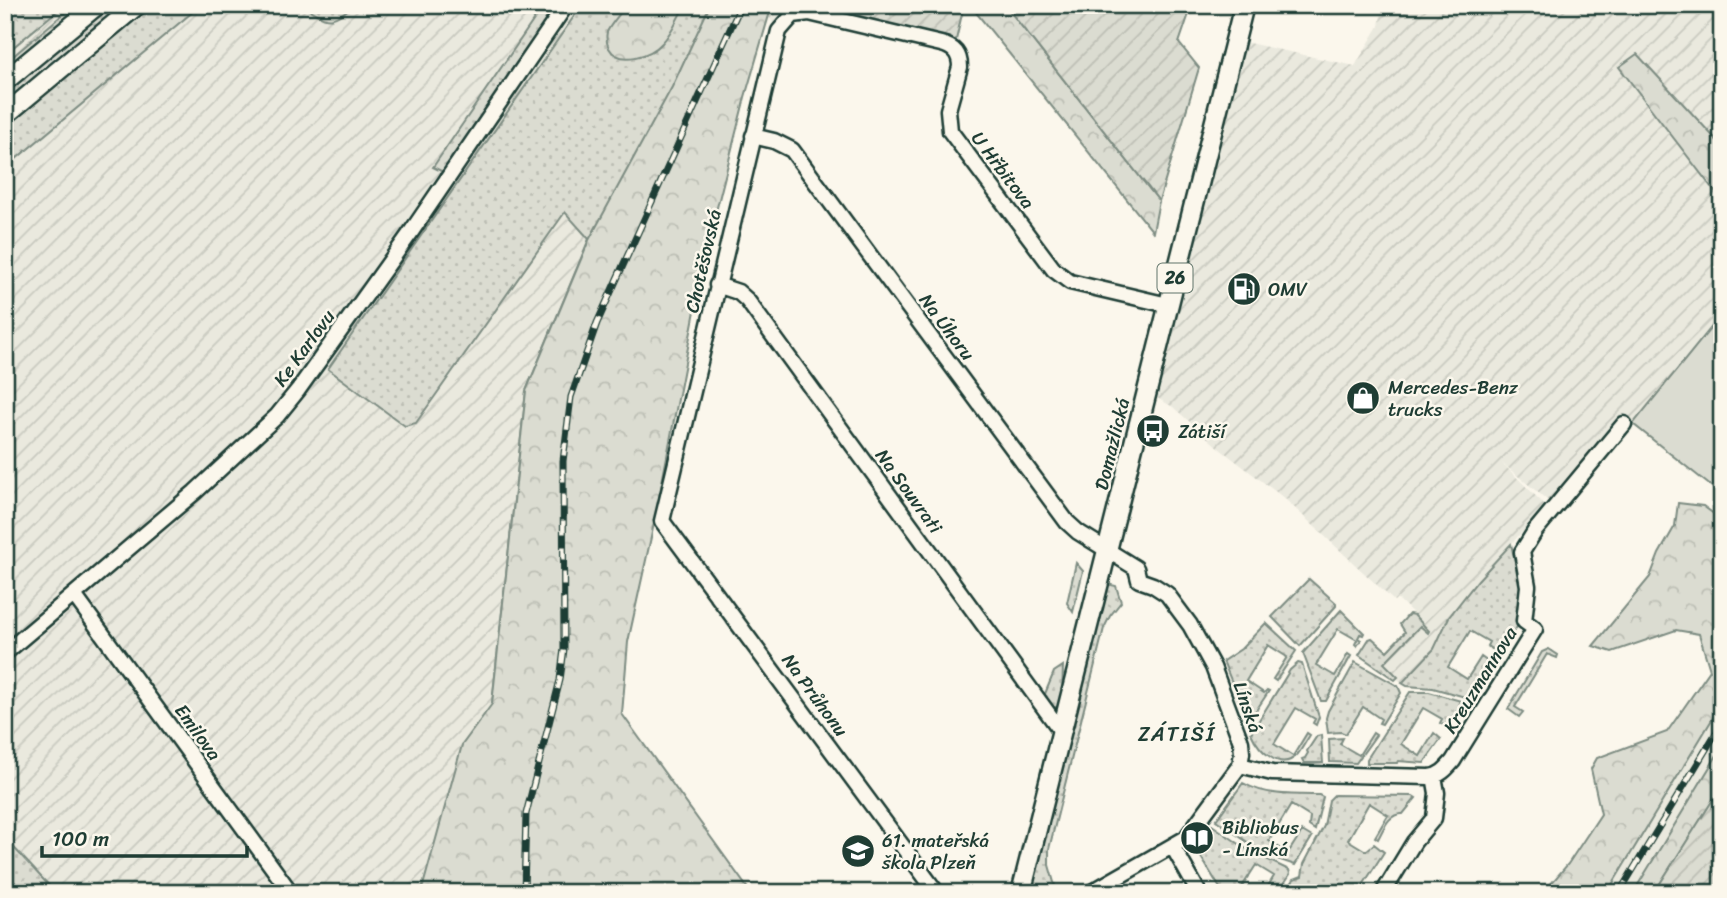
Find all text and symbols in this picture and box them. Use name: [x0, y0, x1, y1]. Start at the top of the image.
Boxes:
street label: U Hřbitova: [963, 124, 1044, 217]
street label: Chotěšovská: [675, 206, 731, 316]
road number: 26: [1158, 264, 1192, 292]
fuel station icon: OMV: [1225, 270, 1263, 308]
place label: OMV: [1268, 273, 1308, 306]
street label: Na Úhoru: [910, 286, 984, 368]
street label: Ke Karlovu: [264, 302, 344, 394]
place label: Mercedes-Benz trucks: [1388, 371, 1519, 426]
shop icon: Mercedes-Benz trucks: [1344, 379, 1382, 417]
street label: Domažlická: [1085, 394, 1139, 494]
bus stop icon: Zátiší: [1134, 412, 1172, 450]
place label: Zátiší: [1178, 415, 1228, 448]
street label: Na Souvrati: [867, 441, 952, 541]
street label: Kreuzmannova: [1434, 620, 1526, 740]
street label: Na Průhonu: [773, 646, 857, 744]
street label: Línská: [1224, 677, 1272, 738]
street label: Emilova: [166, 696, 230, 768]
district label: ZÁTIŠÍ: [1138, 715, 1216, 753]
place label: Bibliobus - Línská: [1222, 811, 1299, 866]
scale bar: [42, 814, 247, 858]
library icon: Bibliobus - Línská: [1178, 819, 1216, 857]
text: 100 m: [52, 820, 109, 858]
place label: 61. mateřská škola Plzeň: [881, 824, 989, 879]
school or university icon: 61. mateřská škola Plzeň: [839, 832, 877, 870]

